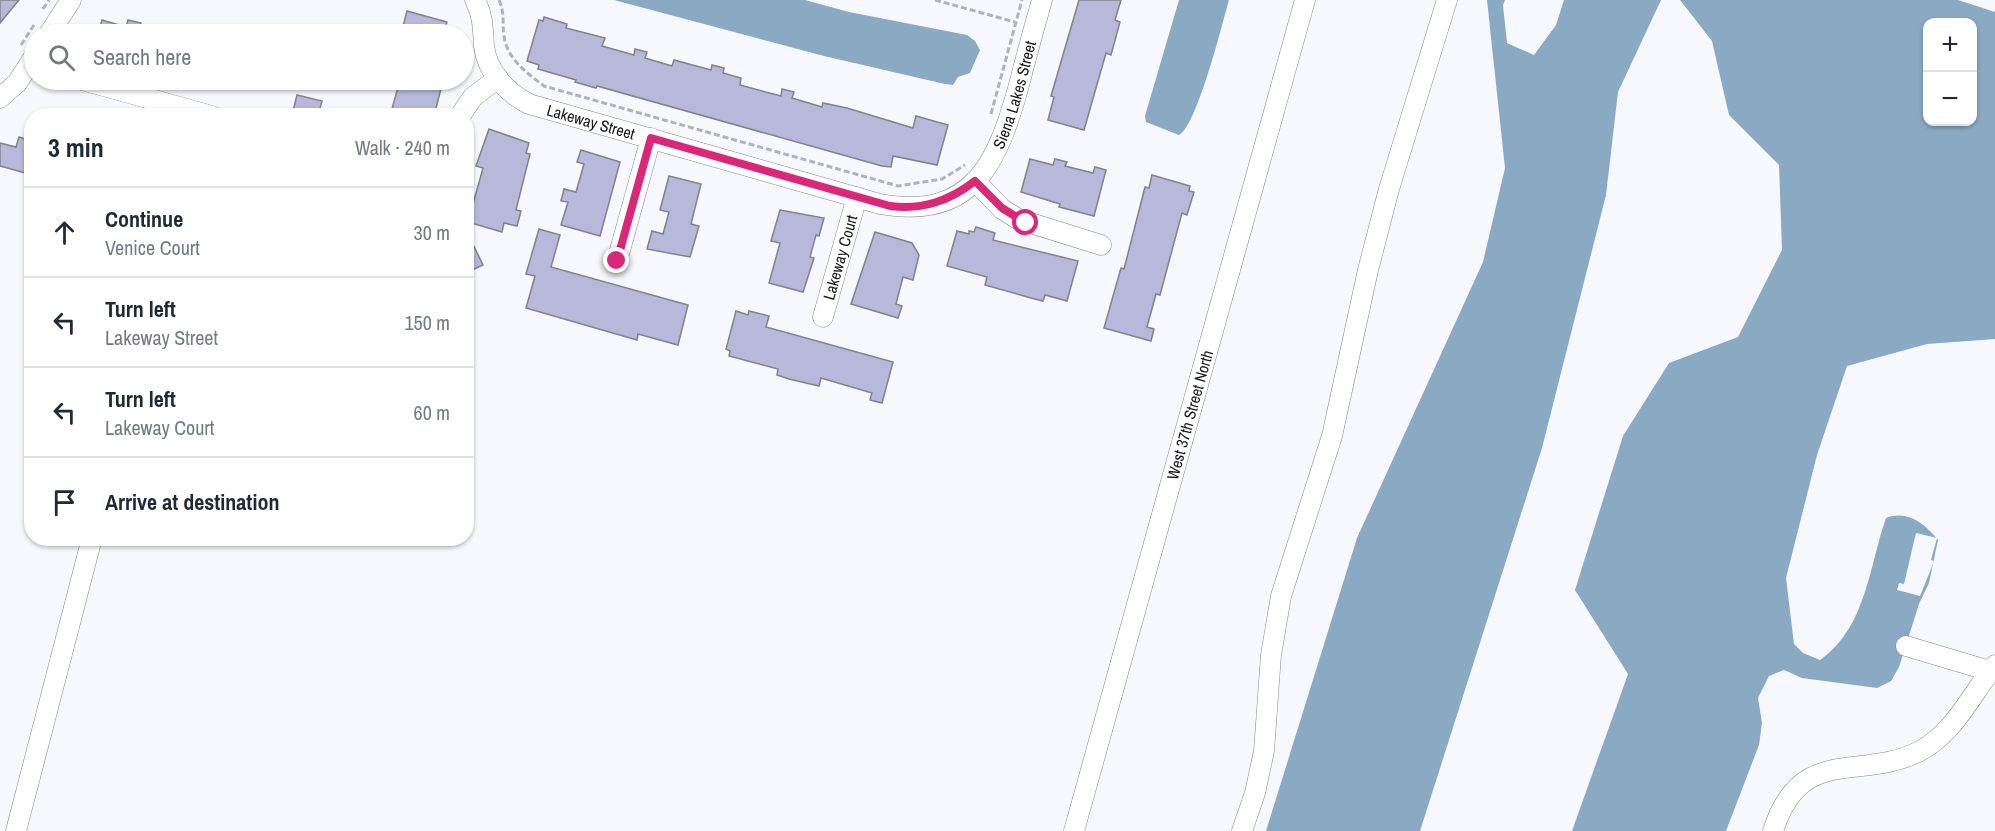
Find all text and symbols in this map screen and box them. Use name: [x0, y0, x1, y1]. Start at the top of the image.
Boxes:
map controls: [1923, 18, 1977, 126]
button: +: [1923, 18, 1977, 72]
search box: [24, 24, 474, 90]
street label: Siena Lakes Street: [987, 38, 1041, 152]
icon: search: [45, 41, 78, 74]
text: Search here: [93, 42, 191, 72]
button: −: [1923, 72, 1977, 126]
street label: Lakeway Street: [544, 99, 638, 145]
text: 3 min: [48, 130, 104, 165]
text: Walk · 240 m: [355, 134, 450, 161]
text: Continue: [105, 204, 183, 234]
route start: [1012, 209, 1038, 235]
street label: Lakeway Court: [817, 212, 863, 302]
icon: ahead: [48, 216, 81, 249]
text: 30 m: [414, 219, 450, 246]
text: Venice Court: [105, 234, 200, 261]
route end: [603, 247, 629, 273]
text: Turn left: [105, 294, 176, 324]
icon: left: [48, 306, 81, 339]
text: 150 m: [404, 309, 450, 336]
text: Lakeway Street: [105, 324, 218, 351]
street label: West 37th Street North: [1161, 348, 1218, 482]
text: Turn left: [105, 384, 176, 414]
icon: left: [48, 396, 81, 429]
text: 60 m: [414, 399, 450, 426]
text: Lakeway Court: [105, 414, 214, 441]
icon: arrive: [48, 486, 81, 519]
text: Arrive at destination: [105, 487, 279, 517]

